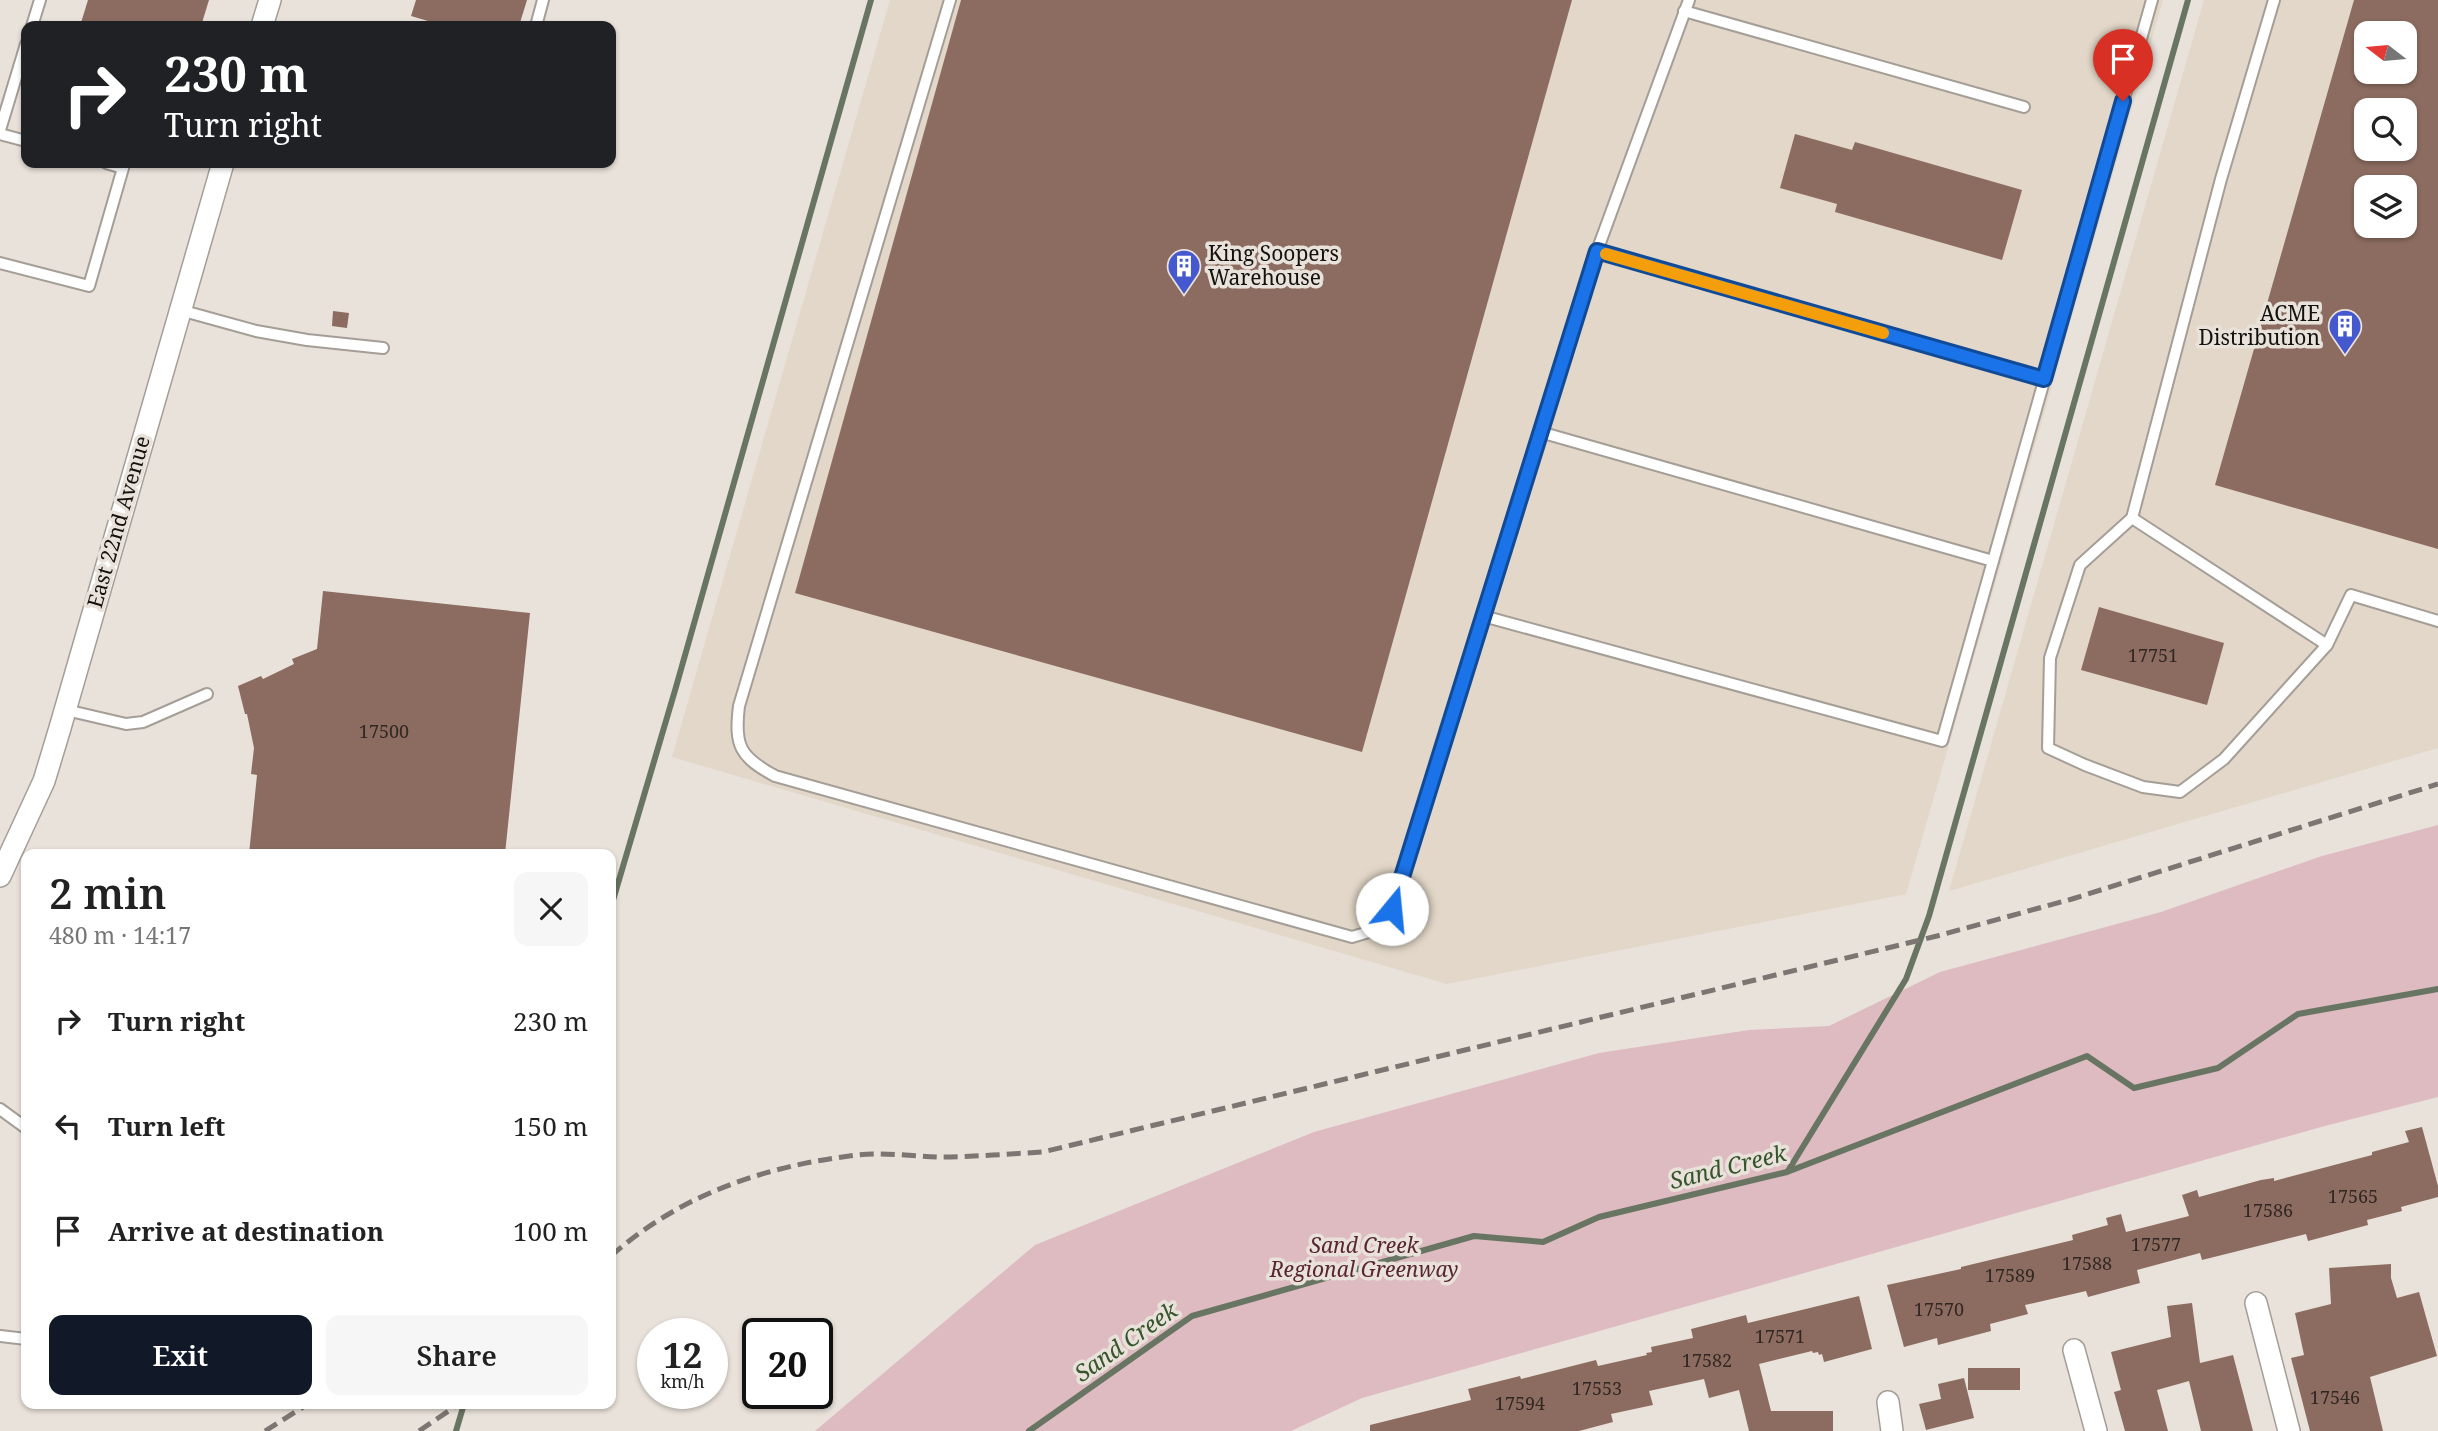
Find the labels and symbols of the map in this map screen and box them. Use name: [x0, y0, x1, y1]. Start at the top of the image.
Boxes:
north arrow: [2354, 21, 2417, 84]
pin: [2093, 29, 2153, 101]
place label: King Soopers Warehouse: [1208, 239, 1339, 291]
building icon: King Soopers Warehouse: [1165, 247, 1203, 296]
place label: ACME Distribution: [2199, 299, 2320, 351]
building icon: ACME Distribution: [2326, 307, 2364, 356]
street label: East 22nd Avenue: [80, 432, 156, 611]
house number: 17751: [2128, 643, 2178, 667]
house number: 17500: [359, 719, 409, 743]
position arrow: [1355, 872, 1429, 946]
water label: Sand Creek: [1666, 1136, 1790, 1196]
house number: 17565: [2328, 1184, 2378, 1208]
house number: 17586: [2243, 1198, 2293, 1222]
park label: Sand Creek Regional Greenway: [1269, 1231, 1458, 1283]
house number: 17577: [2131, 1232, 2181, 1256]
house number: 17588: [2062, 1251, 2112, 1275]
house number: 17589: [1985, 1263, 2035, 1287]
water label: Sand Creek: [1067, 1293, 1184, 1389]
house number: 17570: [1914, 1297, 1964, 1321]
speed limit sign: 20: [742, 1318, 833, 1409]
house number: 17571: [1755, 1324, 1805, 1348]
house number: 17582: [1682, 1348, 1732, 1372]
house number: 17553: [1572, 1376, 1622, 1400]
house number: 17546: [2310, 1385, 2360, 1409]
house number: 17594: [1495, 1391, 1545, 1415]

